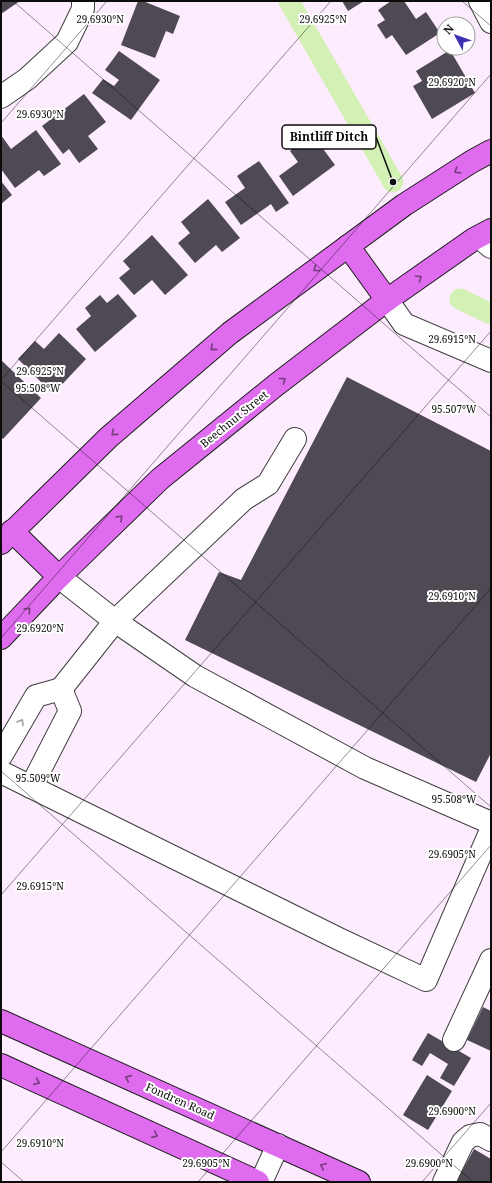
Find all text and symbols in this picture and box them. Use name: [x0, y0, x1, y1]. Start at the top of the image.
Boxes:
text: 29.6930°N: [76, 12, 124, 26]
text: 29.6925°N: [299, 12, 347, 26]
north arrow: [436, 16, 476, 56]
text: N: [440, 21, 457, 37]
text: 29.6920°N: [428, 75, 476, 89]
text: 29.6930°N: [16, 107, 64, 121]
callout: Bintliff Ditch: [282, 125, 376, 149]
text: Bintliff Ditch: [290, 128, 368, 145]
one-way arrow: [454, 166, 461, 173]
one-way arrow: [314, 264, 321, 271]
one-way arrow: [415, 275, 422, 283]
text: 29.6915°N: [428, 332, 476, 346]
one-way arrow: [210, 343, 218, 350]
text: 29.6925°N: [16, 364, 64, 378]
one-way arrow: [278, 378, 285, 385]
text: 95.508°W: [16, 381, 61, 395]
street label: Beechnut Street: [197, 387, 271, 451]
text: 95.507°W: [432, 402, 477, 416]
one-way arrow: [112, 428, 119, 435]
one-way arrow: [115, 515, 123, 523]
text: 29.6910°N: [428, 589, 476, 603]
one-way arrow: [23, 607, 31, 615]
text: 29.6920°N: [16, 621, 64, 635]
one-way arrow: [16, 719, 23, 726]
text: 95.509°W: [16, 771, 61, 785]
text: 95.508°W: [432, 792, 477, 806]
text: 29.6905°N: [428, 847, 476, 861]
text: 29.6915°N: [16, 879, 64, 893]
one-way arrow: [125, 1075, 132, 1083]
one-way arrow: [33, 1077, 40, 1085]
street label: Fondren Road: [143, 1079, 217, 1122]
text: 29.6900°N: [428, 1104, 476, 1118]
one-way arrow: [151, 1130, 158, 1138]
text: 29.6910°N: [16, 1136, 64, 1150]
text: 29.6905°N: [182, 1156, 230, 1170]
text: 29.6900°N: [405, 1156, 453, 1170]
one-way arrow: [320, 1163, 328, 1171]

